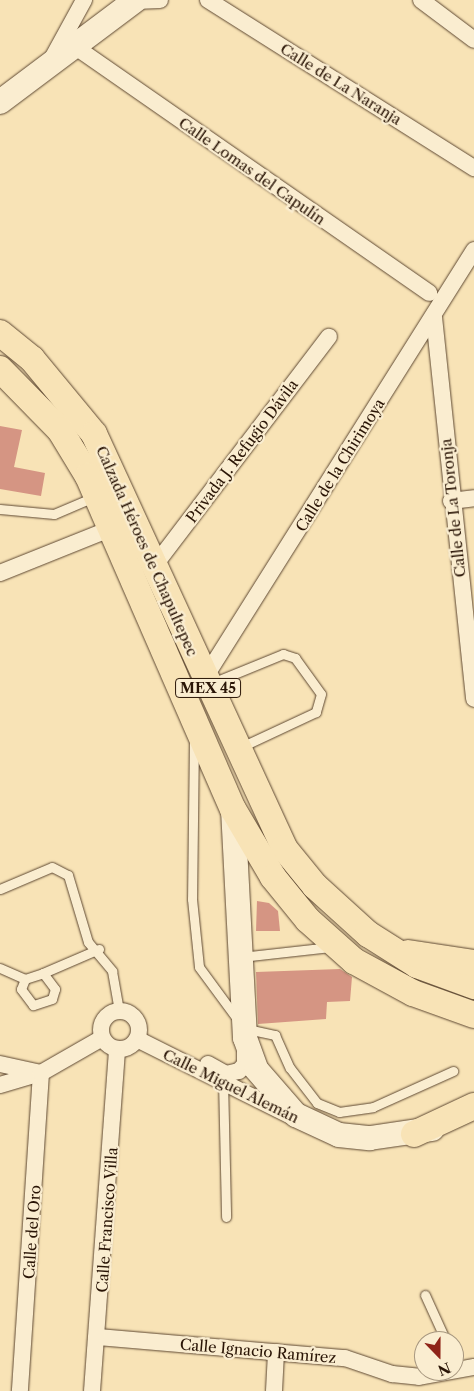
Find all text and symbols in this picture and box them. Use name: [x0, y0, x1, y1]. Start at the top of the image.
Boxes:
street label: Calle de La Naranja: [277, 39, 405, 129]
street label: Calle Lomas del Capulín: [175, 114, 329, 228]
street label: Privada J. Refugio Dávila: [182, 376, 302, 526]
street label: Calle de la Chirimoya: [292, 395, 388, 535]
street label: Calle de La Toronja: [437, 437, 469, 579]
street label: Calzada Héroes de Chapultepec: [92, 443, 202, 659]
road number: MEX 45: [174, 676, 242, 700]
street label: Calle Miguel Alemán: [160, 1045, 302, 1127]
street label: Calle Francisco Villa: [93, 1146, 121, 1294]
street label: Calle del Oro: [20, 1184, 44, 1280]
north arrow: [414, 1331, 464, 1381]
street label: Calle Ignacio Ramírez: [179, 1335, 337, 1367]
text: N: [435, 1358, 453, 1380]

